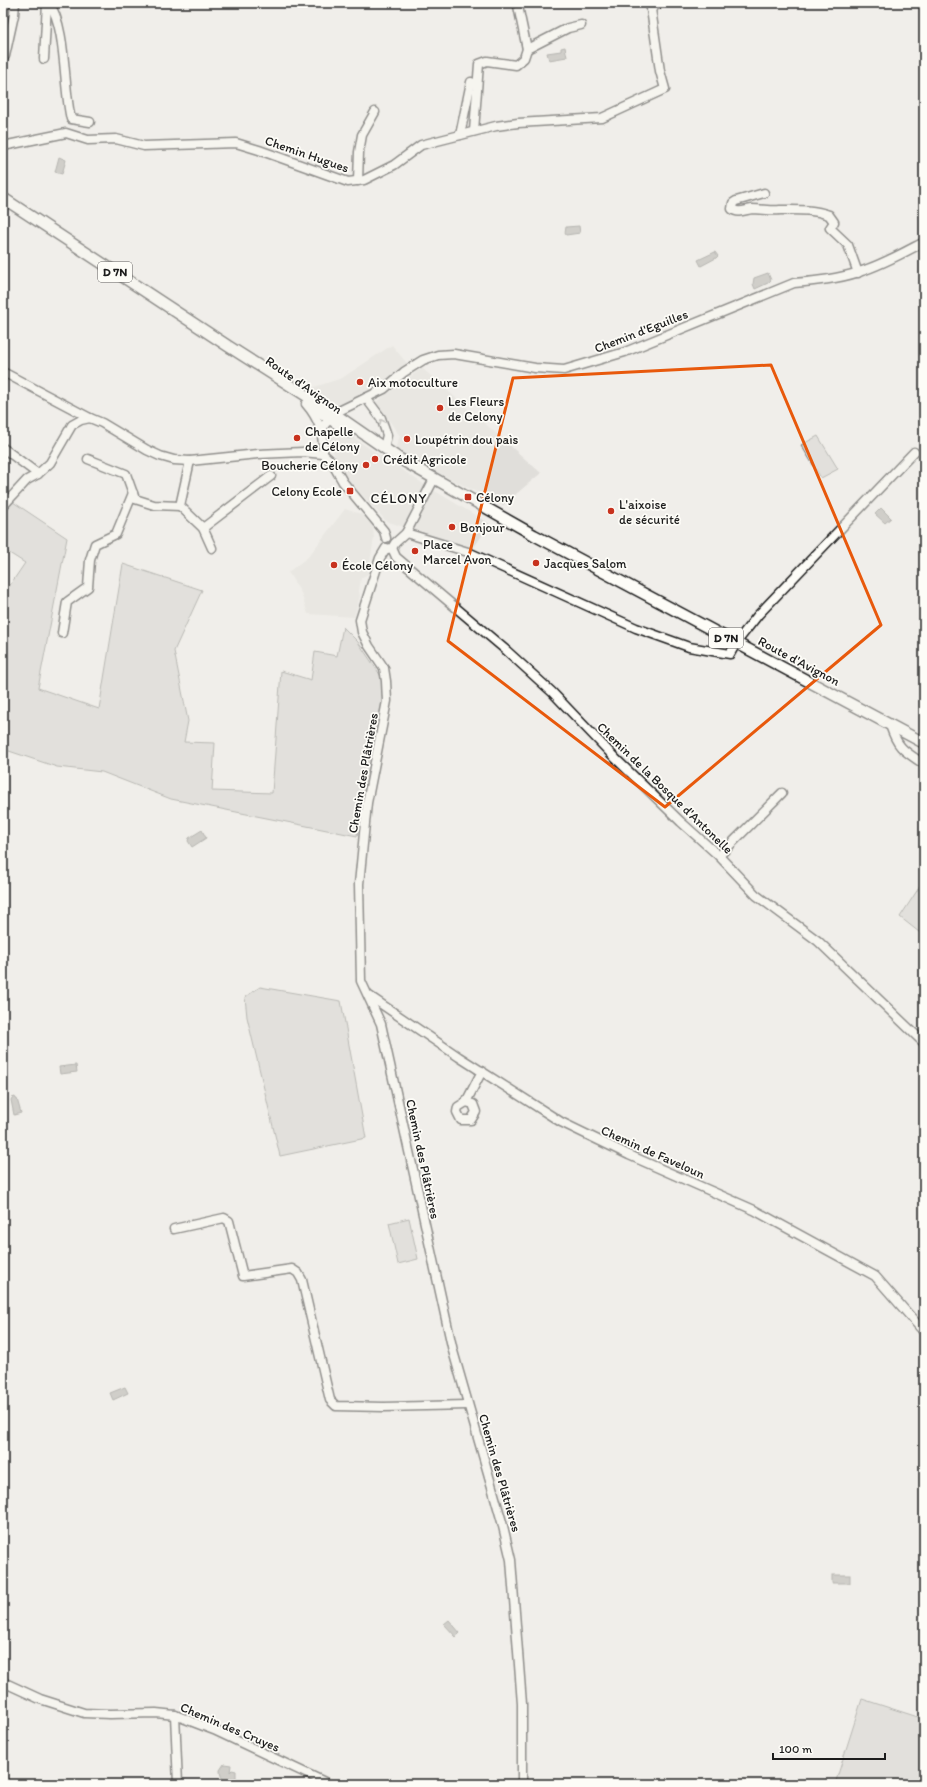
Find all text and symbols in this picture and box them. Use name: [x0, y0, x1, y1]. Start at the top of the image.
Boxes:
street label: Chemin Hugues: [263, 133, 351, 175]
road number: D 7N: [98, 262, 132, 282]
street label: Chemin d'Eguilles: [592, 306, 690, 356]
street label: Route d'Avignon: [263, 353, 346, 417]
place label: Aix motoculture: [368, 375, 458, 390]
marker: Aix motoculture: [355, 377, 365, 387]
place label: Les Fleurs de Celony: [448, 394, 504, 424]
marker: Les Fleurs de Celony: [435, 403, 445, 413]
one-way arrow: [379, 418, 387, 426]
place label: Chapelle de Célony: [305, 424, 360, 454]
place label: Loupétrin dou paìs: [415, 432, 519, 447]
marker: Chapelle de Célony: [292, 433, 302, 443]
marker: Loupétrin dou paìs: [402, 434, 412, 444]
place label: Crédit Agricole: [383, 452, 467, 467]
marker: Crédit Agricole: [370, 454, 380, 464]
place label: Boucherie Célony: [261, 458, 358, 473]
marker: Boucherie Célony: [361, 460, 371, 470]
place label: Celony Ecole: [271, 484, 342, 499]
marker: Celony Ecole: [345, 486, 355, 496]
district label: CÉLONY: [370, 490, 428, 507]
place label: Célony: [476, 490, 514, 505]
marker: Célony: [463, 492, 473, 502]
place label: L'aixoise de sécurité: [619, 497, 680, 527]
marker: L'aixoise de sécurité: [606, 506, 616, 516]
place label: Bonjour: [460, 520, 505, 535]
marker: Bonjour: [447, 522, 457, 532]
place label: Place Marcel Avon: [423, 537, 492, 567]
marker: Place Marcel Avon: [410, 546, 420, 556]
place label: Jacques Salom: [544, 556, 627, 571]
place label: École Célony: [342, 558, 413, 573]
marker: Jacques Salom: [531, 558, 541, 568]
marker: École Célony: [329, 560, 339, 570]
road number: D 7N: [709, 628, 743, 648]
street label: Route d'Avignon: [756, 633, 843, 689]
street label: Chemin des Plâtrières: [345, 711, 381, 834]
street label: Chemin de la Bosque d'Antonelle: [594, 719, 736, 857]
street label: Chemin des Plâtrières: [403, 1098, 443, 1220]
street label: Chemin de Faveloun: [599, 1122, 708, 1182]
street label: Chemin des Plâtrières: [476, 1412, 524, 1534]
street label: Chemin des Cruyes: [178, 1699, 282, 1755]
scale bar: [773, 1735, 885, 1761]
text: 100 m: [779, 1742, 812, 1756]

